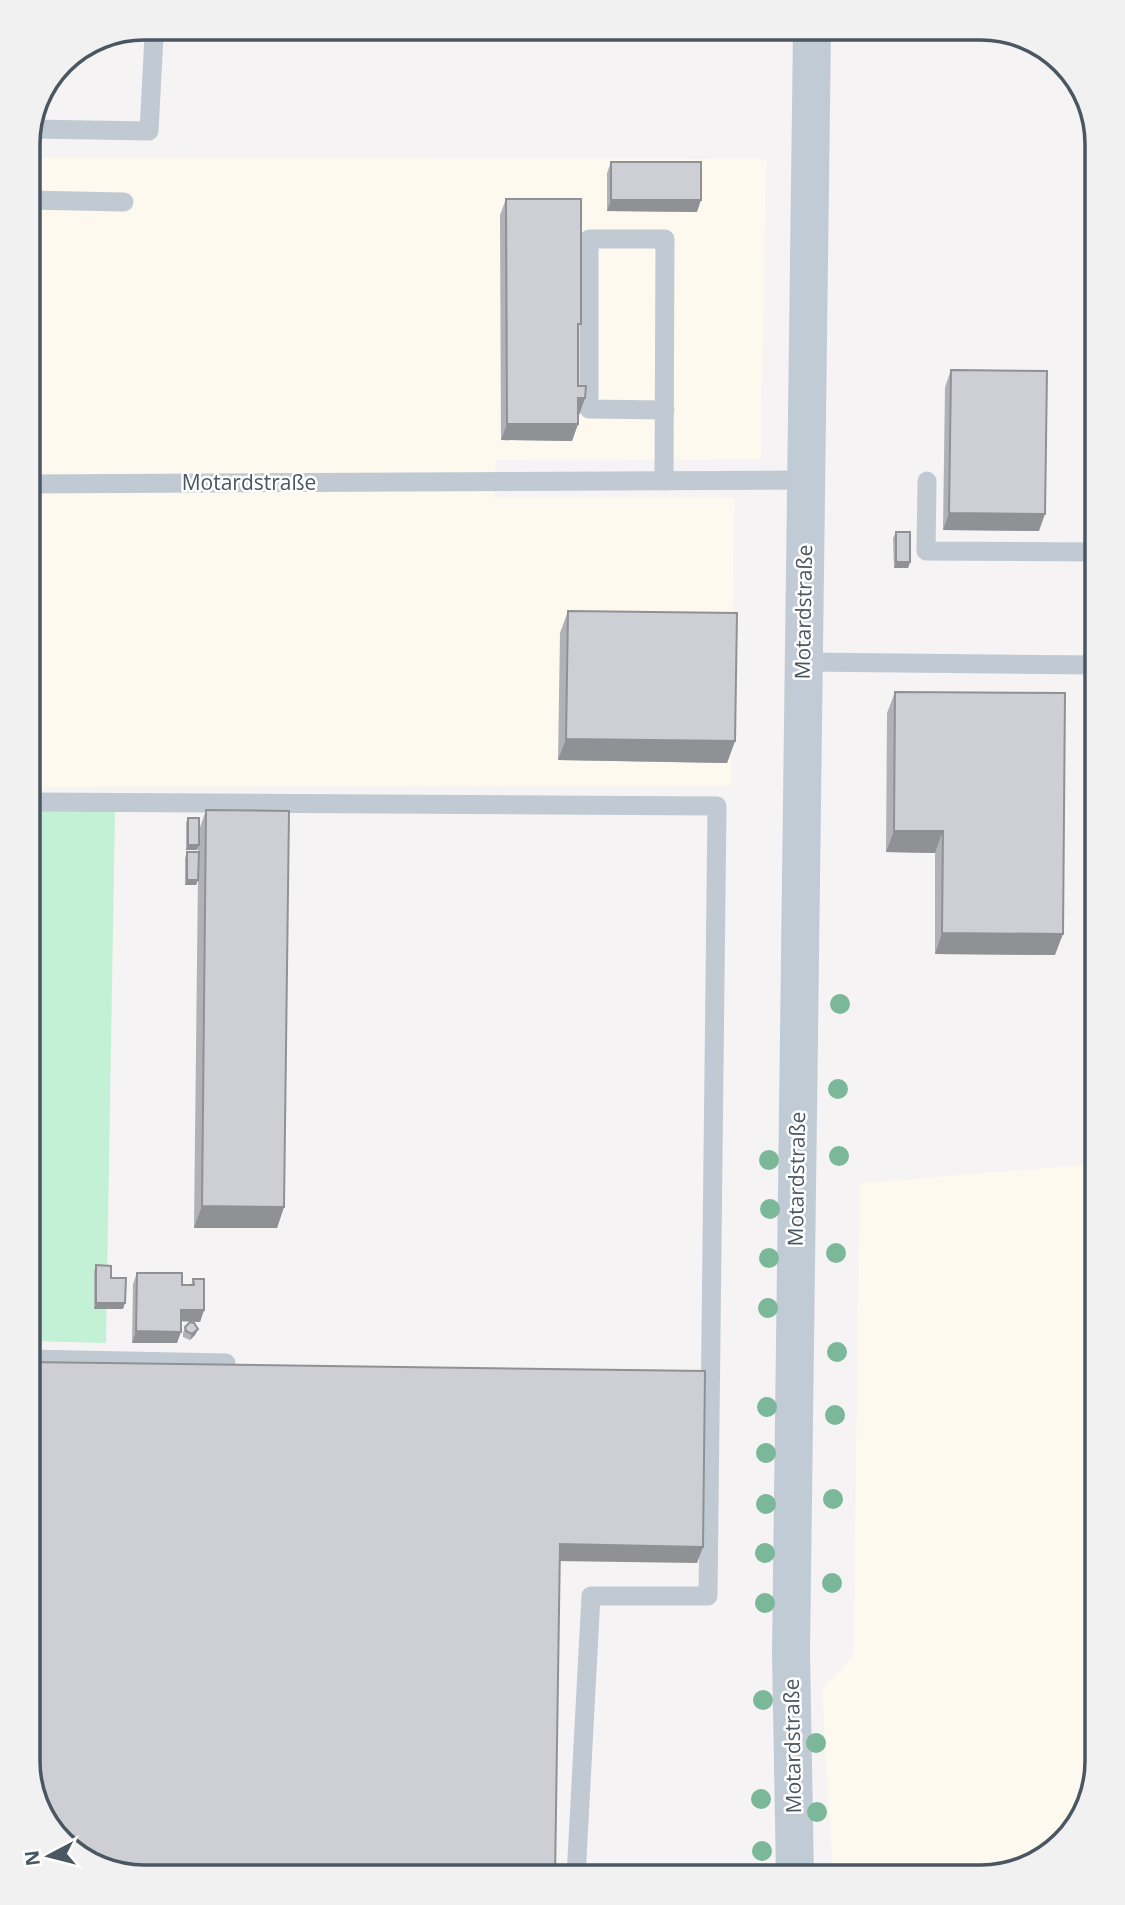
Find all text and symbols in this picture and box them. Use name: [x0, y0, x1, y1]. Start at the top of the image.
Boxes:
street label: Motardstraße: [182, 468, 316, 496]
street label: Motardstraße: [788, 544, 818, 680]
street label: Motardstraße: [781, 1111, 811, 1247]
street label: Motardstraße: [777, 1678, 807, 1814]
north arrow: [14, 1821, 84, 1891]
text: N: [18, 1849, 46, 1867]

